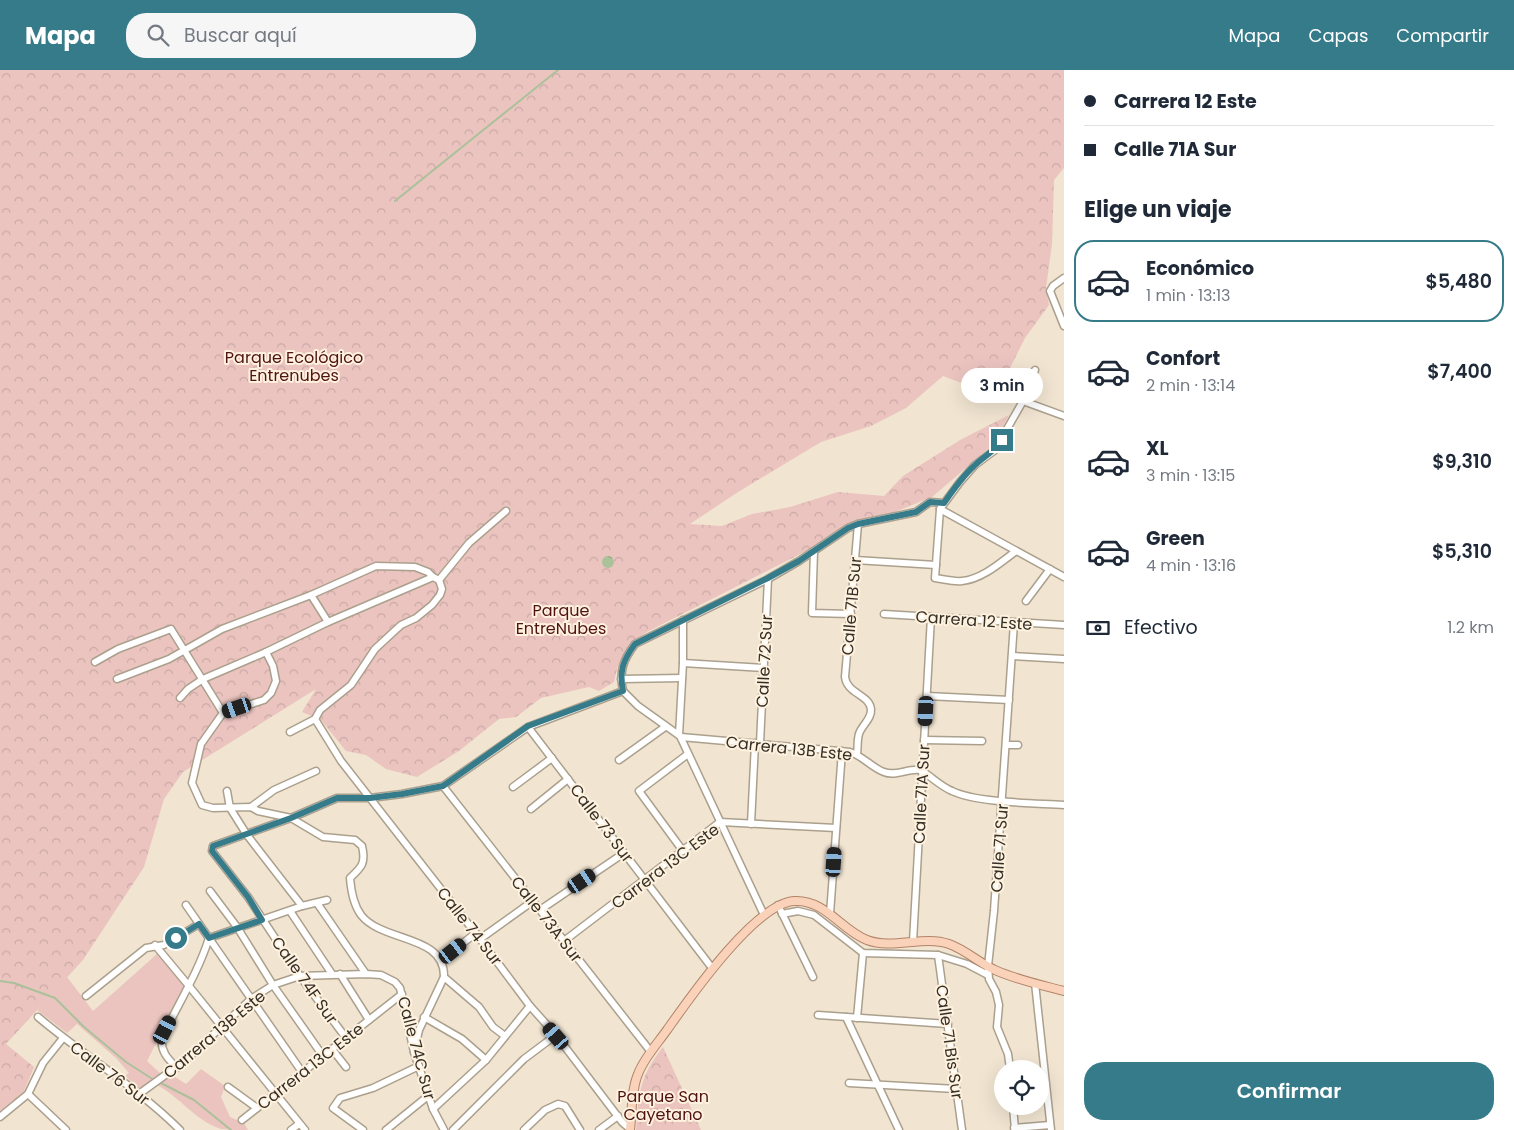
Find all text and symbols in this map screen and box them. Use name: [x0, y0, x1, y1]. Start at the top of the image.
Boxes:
search box: [126, 13, 476, 58]
text: Mapa: [25, 19, 96, 52]
icon: search: [144, 21, 172, 49]
text: Buscar aquí: [184, 22, 297, 49]
text: Mapa: [1228, 23, 1281, 48]
text: Capas: [1309, 23, 1368, 48]
text: Compartir: [1396, 23, 1489, 48]
text: Carrera 12 Este: [1114, 88, 1257, 115]
text: Calle 71A Sur: [1114, 136, 1236, 163]
text: Elige un viaje: [1084, 194, 1232, 225]
text: Económico: [1146, 255, 1254, 282]
icon: car: [1086, 259, 1131, 304]
text: $5,480: [1425, 268, 1492, 295]
text: 1 min · 13:13: [1146, 284, 1230, 307]
text: Confort: [1146, 345, 1220, 372]
park label: Parque Ecológico Entrenubes: [225, 346, 363, 387]
icon: car: [1086, 349, 1131, 394]
text: $7,400: [1427, 358, 1492, 385]
callout: 3 min: [961, 368, 1043, 402]
text: 3 min: [979, 374, 1025, 397]
text: 2 min · 13:14: [1146, 374, 1235, 397]
route end: [991, 429, 1013, 451]
text: XL: [1146, 435, 1169, 462]
icon: car: [1086, 439, 1131, 484]
text: $9,310: [1432, 448, 1492, 475]
text: 3 min · 13:15: [1146, 464, 1235, 487]
text: Green: [1146, 525, 1205, 552]
icon: car: [1086, 529, 1131, 574]
text: $5,310: [1432, 538, 1492, 565]
text: 4 min · 13:16: [1146, 554, 1236, 577]
street label: Calle 71B Sur: [836, 556, 867, 656]
park label: Parque EntreNubes: [516, 599, 606, 640]
street label: Carrera 12 Este: [915, 605, 1033, 636]
street label: Calle 72 Sur: [751, 614, 778, 708]
icon: cash: [1084, 614, 1112, 642]
text: Efectivo: [1124, 614, 1198, 641]
text: 1.2 km: [1447, 616, 1494, 639]
car: [220, 696, 253, 720]
car: [917, 696, 934, 726]
street label: Carrera 13B Este: [725, 730, 853, 767]
street label: Calle 71A Sur: [907, 744, 936, 844]
street label: Calle 73 Sur: [564, 779, 639, 867]
street label: Calle 71 Sur: [985, 803, 1014, 893]
street label: Carrera 13C Este: [607, 818, 724, 915]
car: [825, 847, 842, 877]
car: [565, 866, 598, 896]
street label: Calle 73A Sur: [506, 871, 588, 967]
street label: Calle 74 Sur: [432, 882, 508, 970]
route start: [165, 927, 187, 949]
street label: Calle 74F Sur: [266, 932, 343, 1029]
car: [436, 936, 469, 966]
street label: Calle 71 Bis Sur: [930, 983, 969, 1101]
street label: Carrera 13B Este: [158, 985, 270, 1084]
street label: Calle 74C Sur: [392, 994, 441, 1102]
car: [151, 1013, 178, 1047]
street label: Carrera 13C Este: [252, 1017, 368, 1115]
car: [540, 1020, 571, 1052]
street label: Calle 76 Sur: [65, 1036, 154, 1111]
map controls: [994, 1060, 1049, 1115]
button: locate: [994, 1060, 1049, 1115]
button: Confirmar: [1084, 1062, 1494, 1120]
park label: Parque San Cayetano: [617, 1085, 709, 1126]

